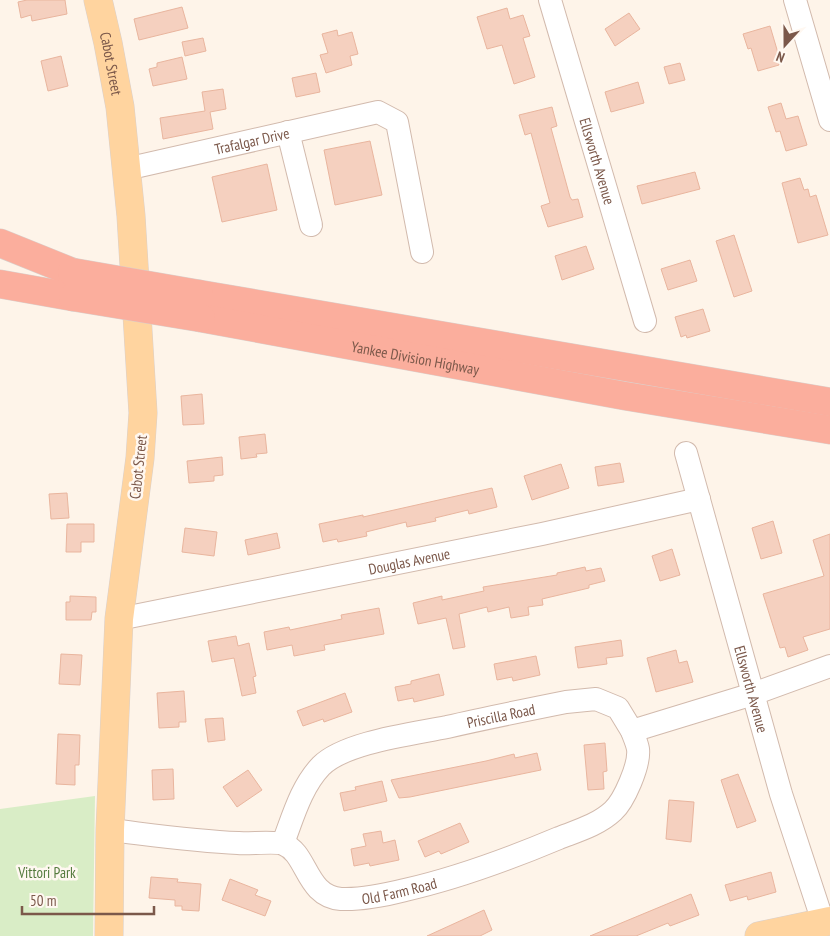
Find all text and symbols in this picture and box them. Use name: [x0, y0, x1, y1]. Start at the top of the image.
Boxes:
north arrow: [760, 20, 810, 70]
street label: Cabot Street: [96, 30, 127, 97]
text: N: [774, 47, 787, 67]
street label: Ellsworth Avenue: [576, 115, 620, 207]
street label: Trafalgar Drive: [213, 123, 291, 158]
street label: Yankee Division Highway: [350, 336, 481, 379]
street label: Cabot Street: [125, 434, 151, 500]
street label: Douglas Avenue: [367, 543, 452, 578]
street label: Ellsworth Avenue: [731, 643, 773, 735]
street label: Priscilla Road: [465, 699, 537, 732]
park label: Vittori Park: [17, 863, 76, 882]
street label: Old Farm Road: [361, 873, 439, 908]
scale bar: [22, 884, 155, 916]
text: 50 m: [30, 891, 56, 910]

